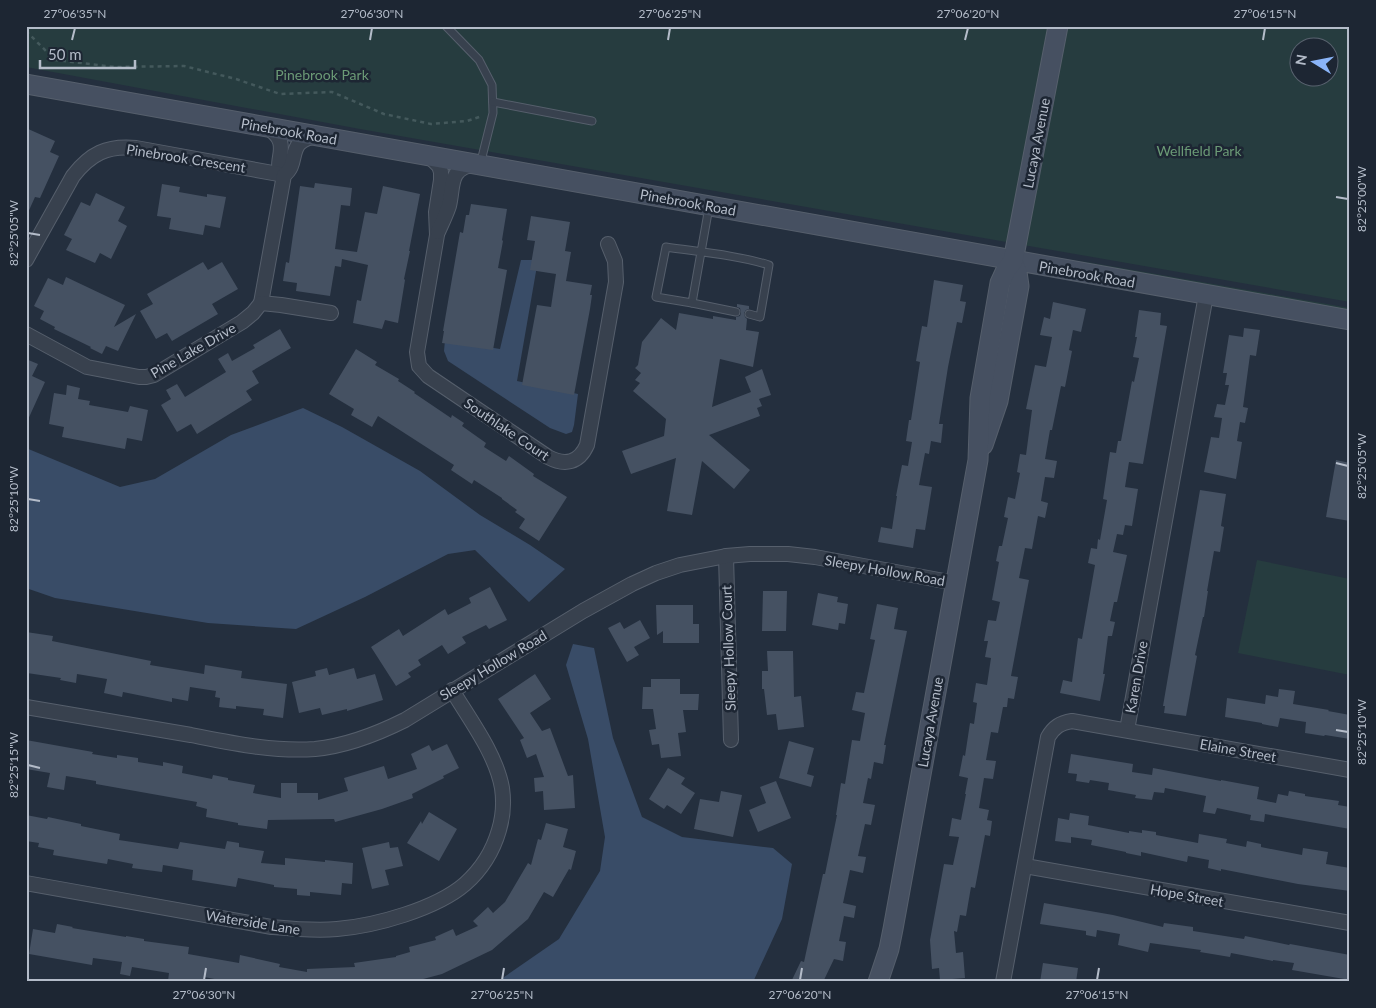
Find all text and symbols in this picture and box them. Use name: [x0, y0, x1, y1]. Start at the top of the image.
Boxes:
text: 27°06'35"N: [44, 6, 106, 21]
text: 27°06'30"N: [341, 6, 403, 21]
text: 27°06'25"N: [639, 6, 701, 21]
text: 27°06'20"N: [937, 6, 999, 21]
text: 27°06'15"N: [1234, 6, 1296, 21]
scale bar: [40, 38, 135, 70]
north arrow: [1288, 38, 1338, 88]
text: 50 m: [48, 45, 82, 63]
text: N: [1291, 53, 1310, 66]
park label: Pinebrook Park: [275, 66, 370, 83]
street label: Lucaya Avenue: [1019, 96, 1053, 190]
street label: Pinebrook Road: [240, 114, 338, 148]
street label: Pinebrook Crescent: [125, 140, 247, 176]
park label: Wellfield Park: [1156, 142, 1242, 159]
text: 82°25'00"W: [1354, 165, 1369, 232]
street label: Pinebrook Road: [639, 185, 737, 219]
text: 82°25'05"W: [6, 199, 21, 266]
street label: Pinebrook Road: [1038, 257, 1136, 291]
street label: Pine Lake Drive: [147, 319, 239, 381]
street label: Southlake Court: [461, 394, 553, 464]
text: 82°25'05"W: [1354, 432, 1369, 499]
text: 82°25'10"W: [6, 465, 21, 532]
street label: Sleepy Hollow Road: [824, 551, 946, 589]
street label: Sleepy Hollow Court: [717, 585, 739, 711]
street label: Sleepy Hollow Road: [436, 626, 550, 704]
street label: Karen Drive: [1121, 639, 1151, 715]
street label: Lucaya Avenue: [914, 675, 946, 769]
text: 82°25'10"W: [1354, 698, 1369, 765]
text: 82°25'15"W: [6, 731, 21, 798]
street label: Elaine Street: [1198, 735, 1278, 765]
street label: Hope Street: [1149, 880, 1225, 910]
street label: Waterside Lane: [204, 906, 302, 938]
text: 27°06'30"N: [173, 987, 235, 1002]
text: 27°06'25"N: [471, 987, 533, 1002]
text: 27°06'20"N: [769, 987, 831, 1002]
text: 27°06'15"N: [1066, 987, 1128, 1002]

